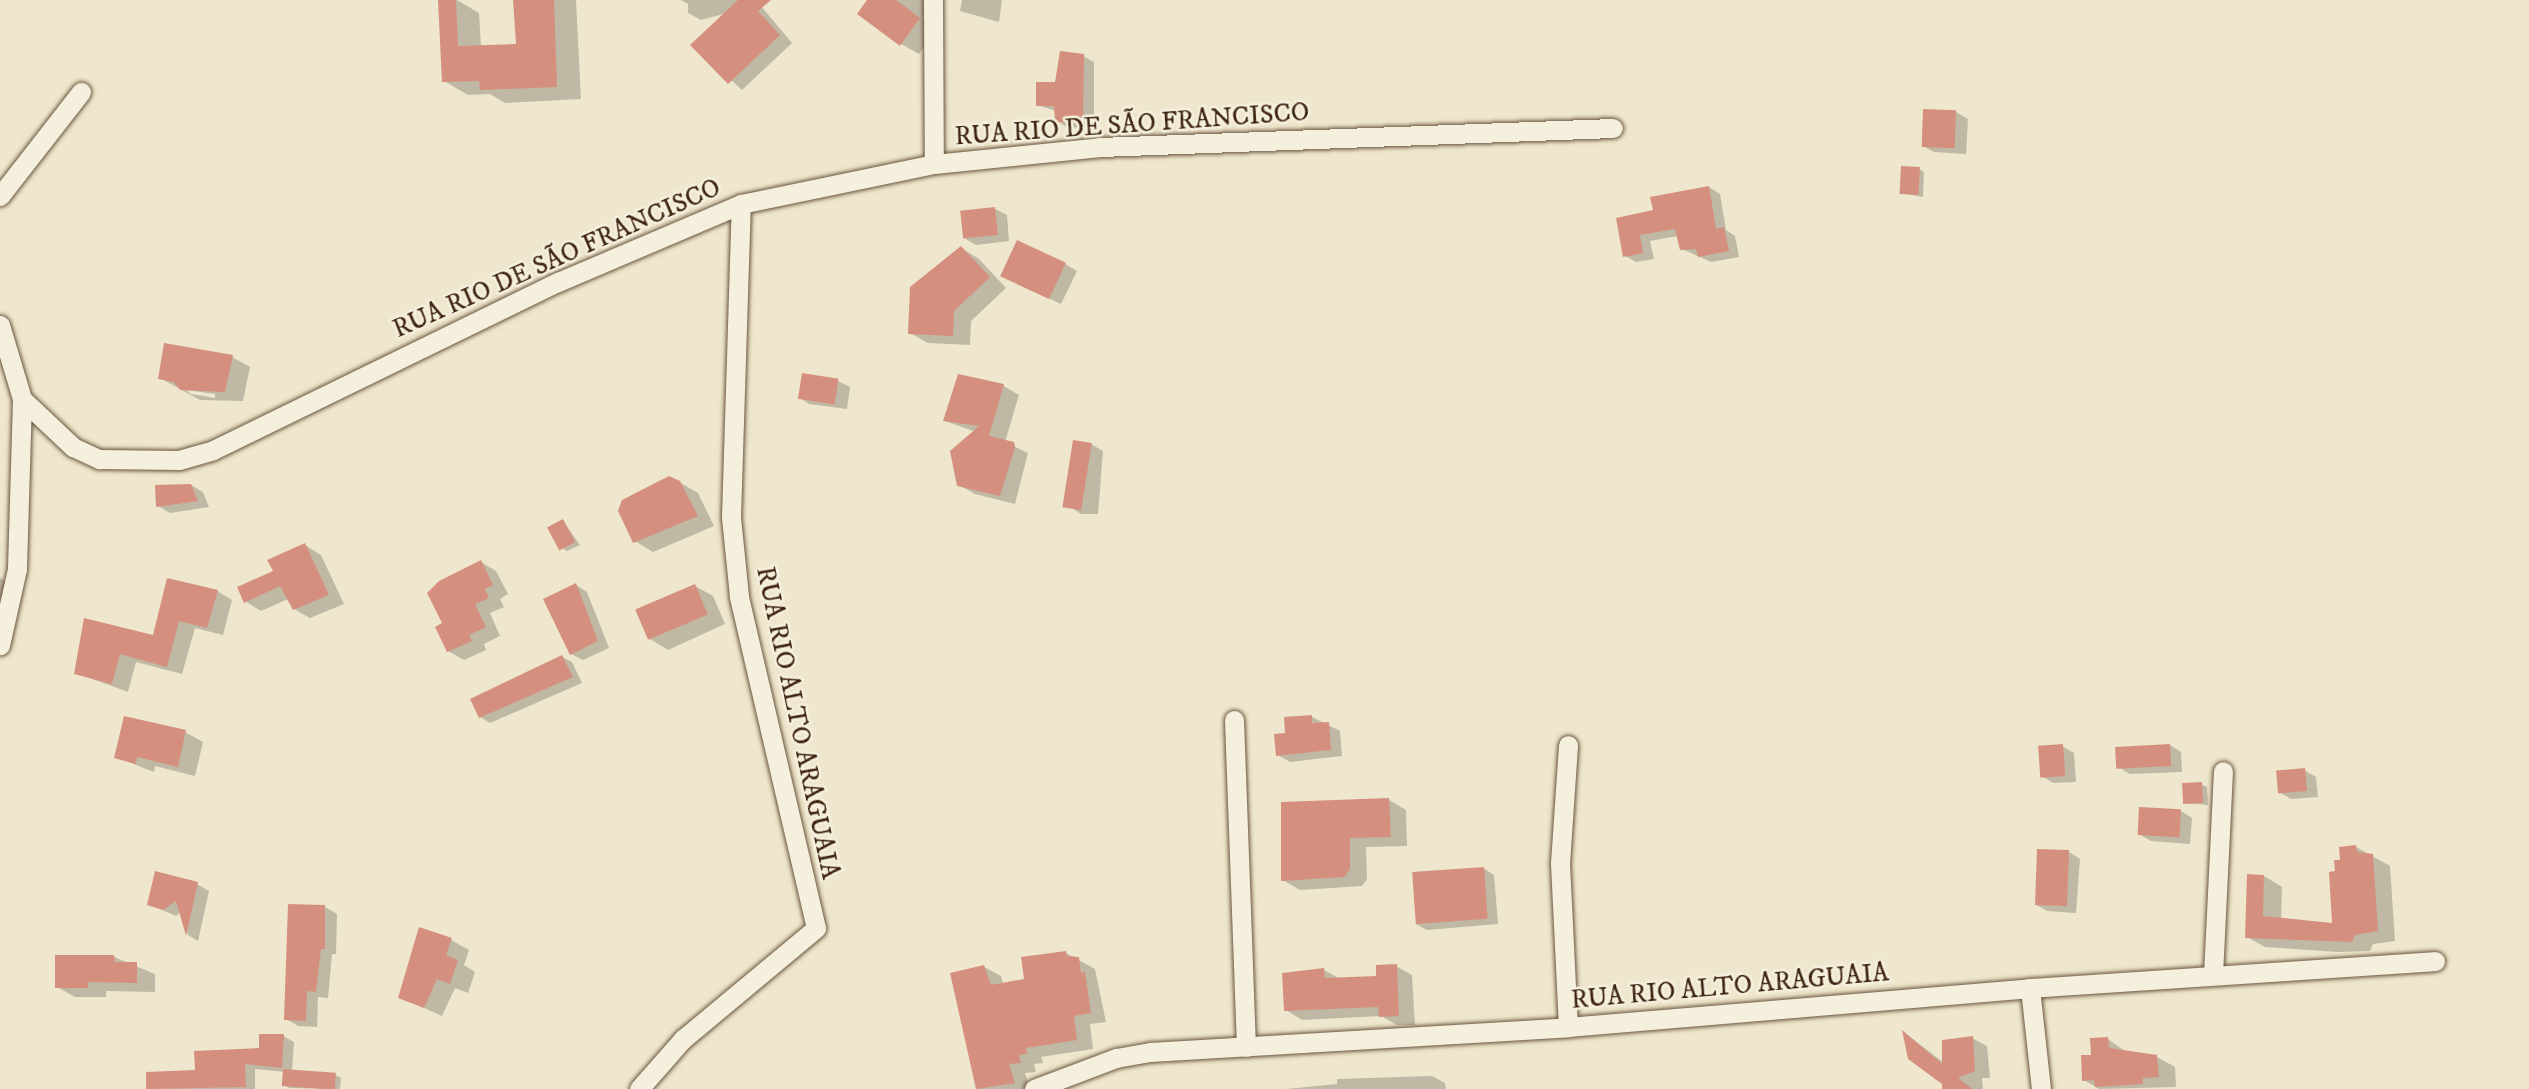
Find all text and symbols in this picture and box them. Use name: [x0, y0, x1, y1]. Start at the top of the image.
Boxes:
street label: RUA RIO DE SÃO FRANCISCO: [954, 97, 1310, 153]
street label: RUA RIO DE SÃO FRANCISCO: [388, 172, 726, 346]
street label: RUA RIO ALTO ARAGUAIA: [749, 564, 845, 882]
street label: RUA RIO ALTO ARAGUAIA: [1570, 958, 1890, 1016]

